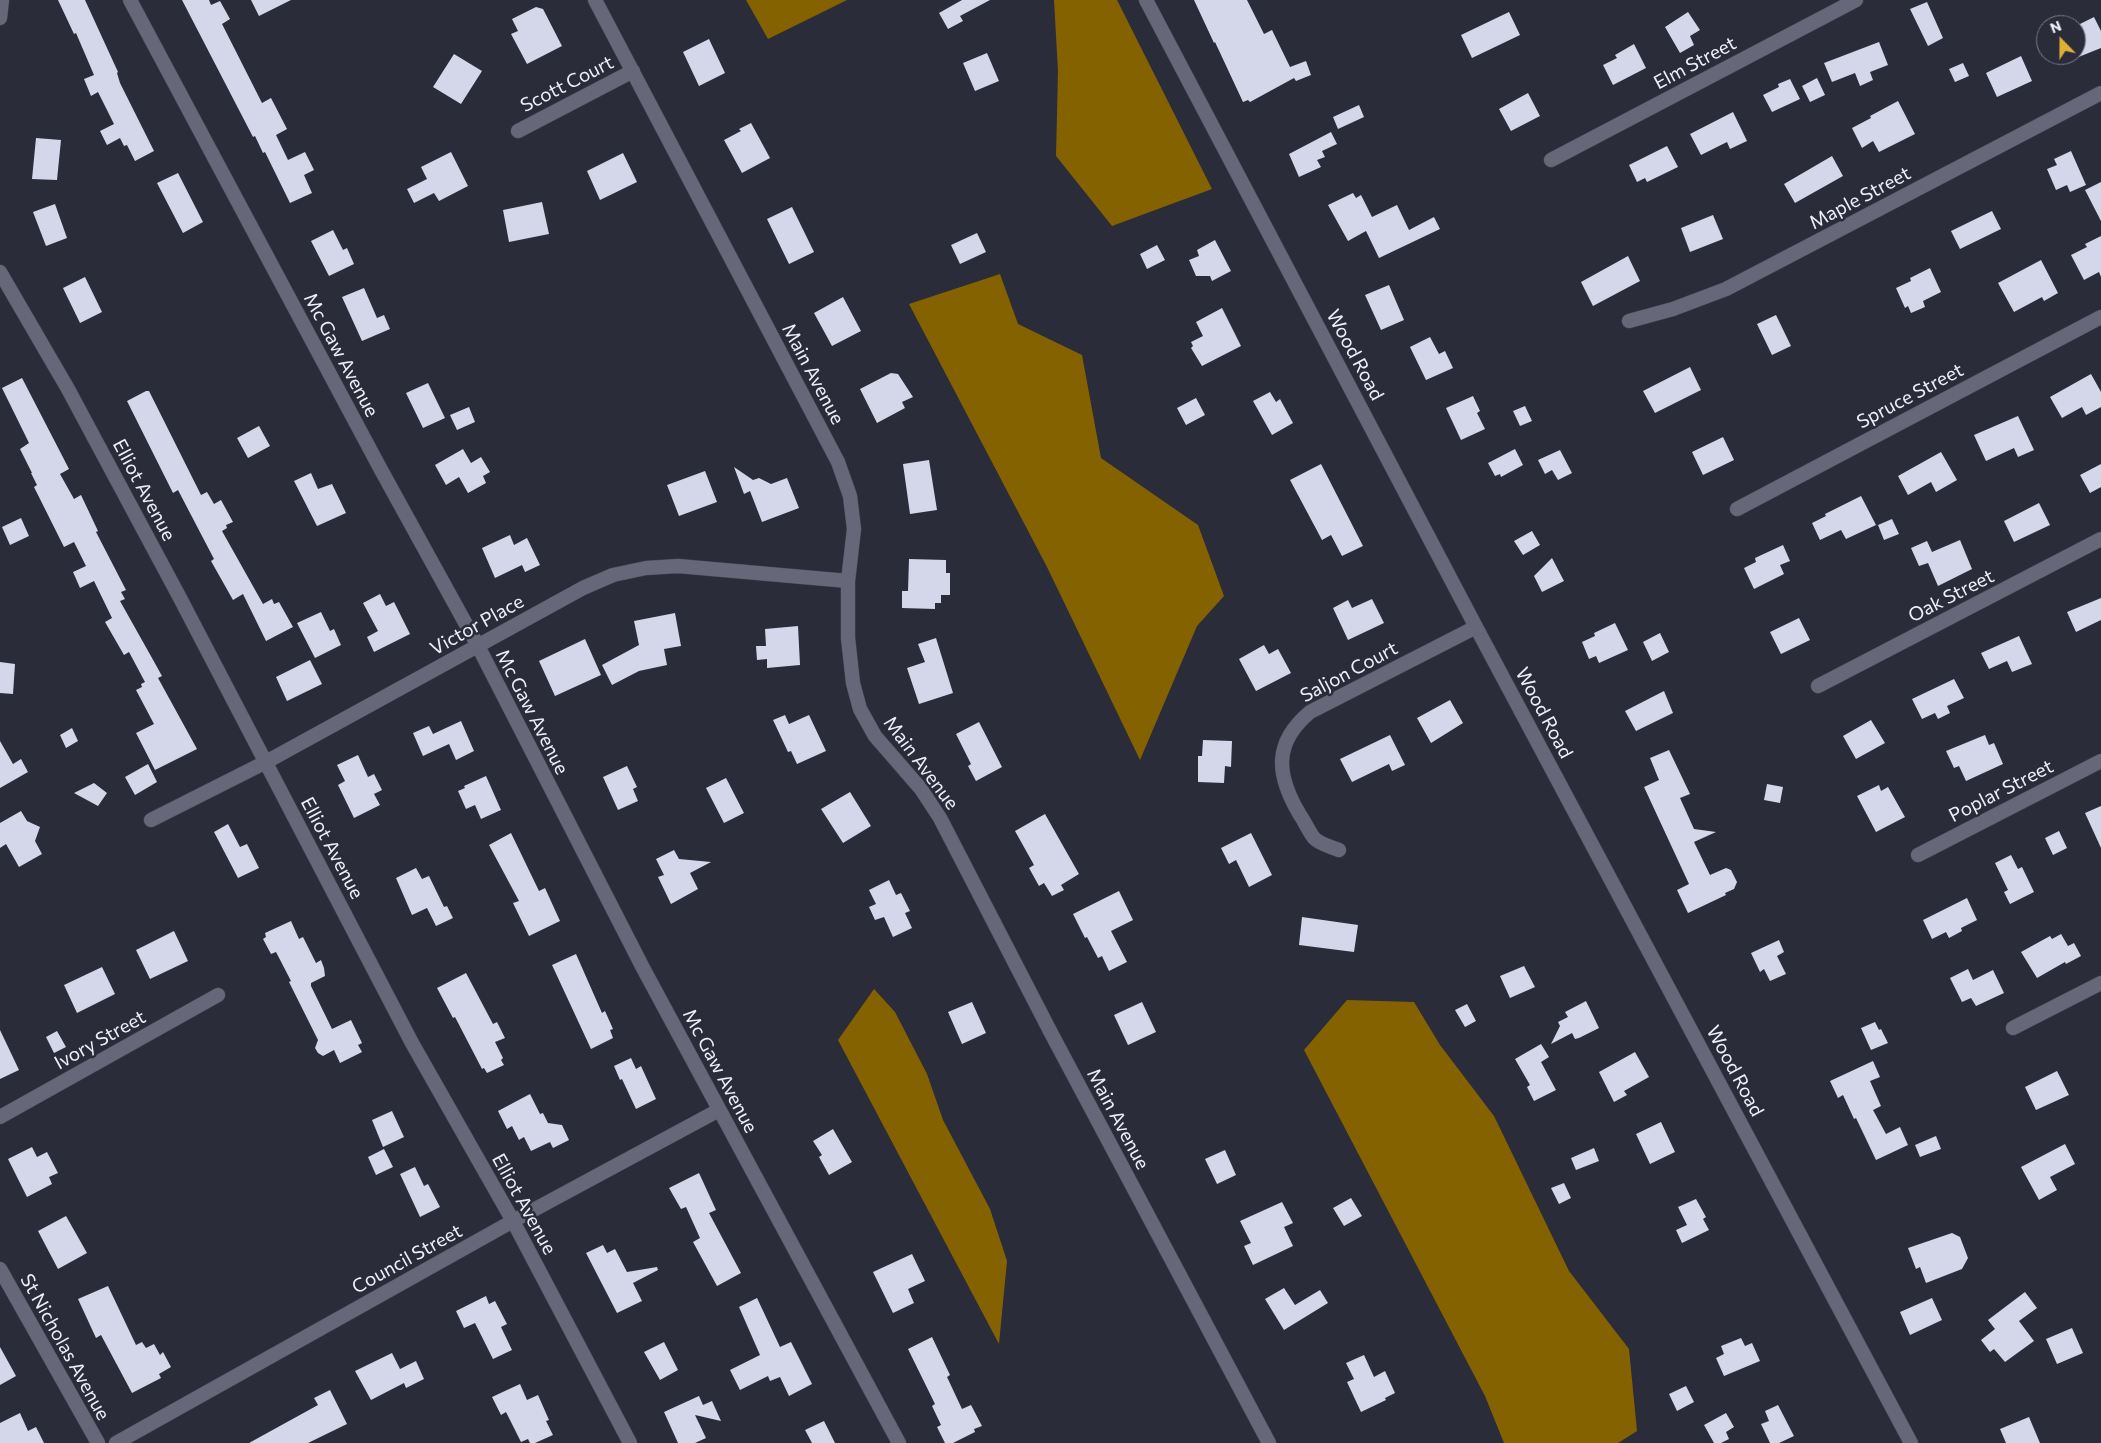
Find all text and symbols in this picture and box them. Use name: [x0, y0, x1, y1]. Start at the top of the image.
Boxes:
north arrow: [2036, 15, 2086, 65]
text: N: [2048, 17, 2064, 36]
street label: Elm Street: [1650, 32, 1740, 94]
street label: Scott Court: [517, 51, 617, 117]
street label: Maple Street: [1805, 162, 1915, 234]
street label: Mc Gaw Avenue: [299, 289, 383, 421]
street label: Wood Road: [1322, 306, 1388, 404]
street label: Main Avenue: [777, 320, 849, 428]
street label: Spruce Street: [1853, 358, 1967, 434]
street label: Elliot Avenue: [108, 435, 180, 545]
street label: Oak Street: [1904, 565, 1998, 627]
street label: Victor Place: [426, 590, 528, 660]
street label: Saljon Court: [1296, 637, 1402, 707]
street label: Mc Gaw Avenue: [491, 646, 573, 778]
street label: Wood Road: [1511, 664, 1577, 762]
street label: Main Avenue: [879, 712, 963, 814]
street label: Poplar Street: [1945, 755, 2057, 827]
street label: Elliot Avenue: [296, 793, 368, 903]
street label: Mc Gaw Avenue: [678, 1005, 762, 1137]
street label: Ivory Street: [50, 1006, 150, 1074]
street label: Wood Road: [1702, 1022, 1768, 1120]
street label: Main Avenue: [1082, 1065, 1154, 1173]
street label: Elliot Avenue: [487, 1150, 561, 1258]
street label: Council Street: [348, 1219, 466, 1299]
street label: St Nicholas Avenue: [15, 1270, 115, 1424]

